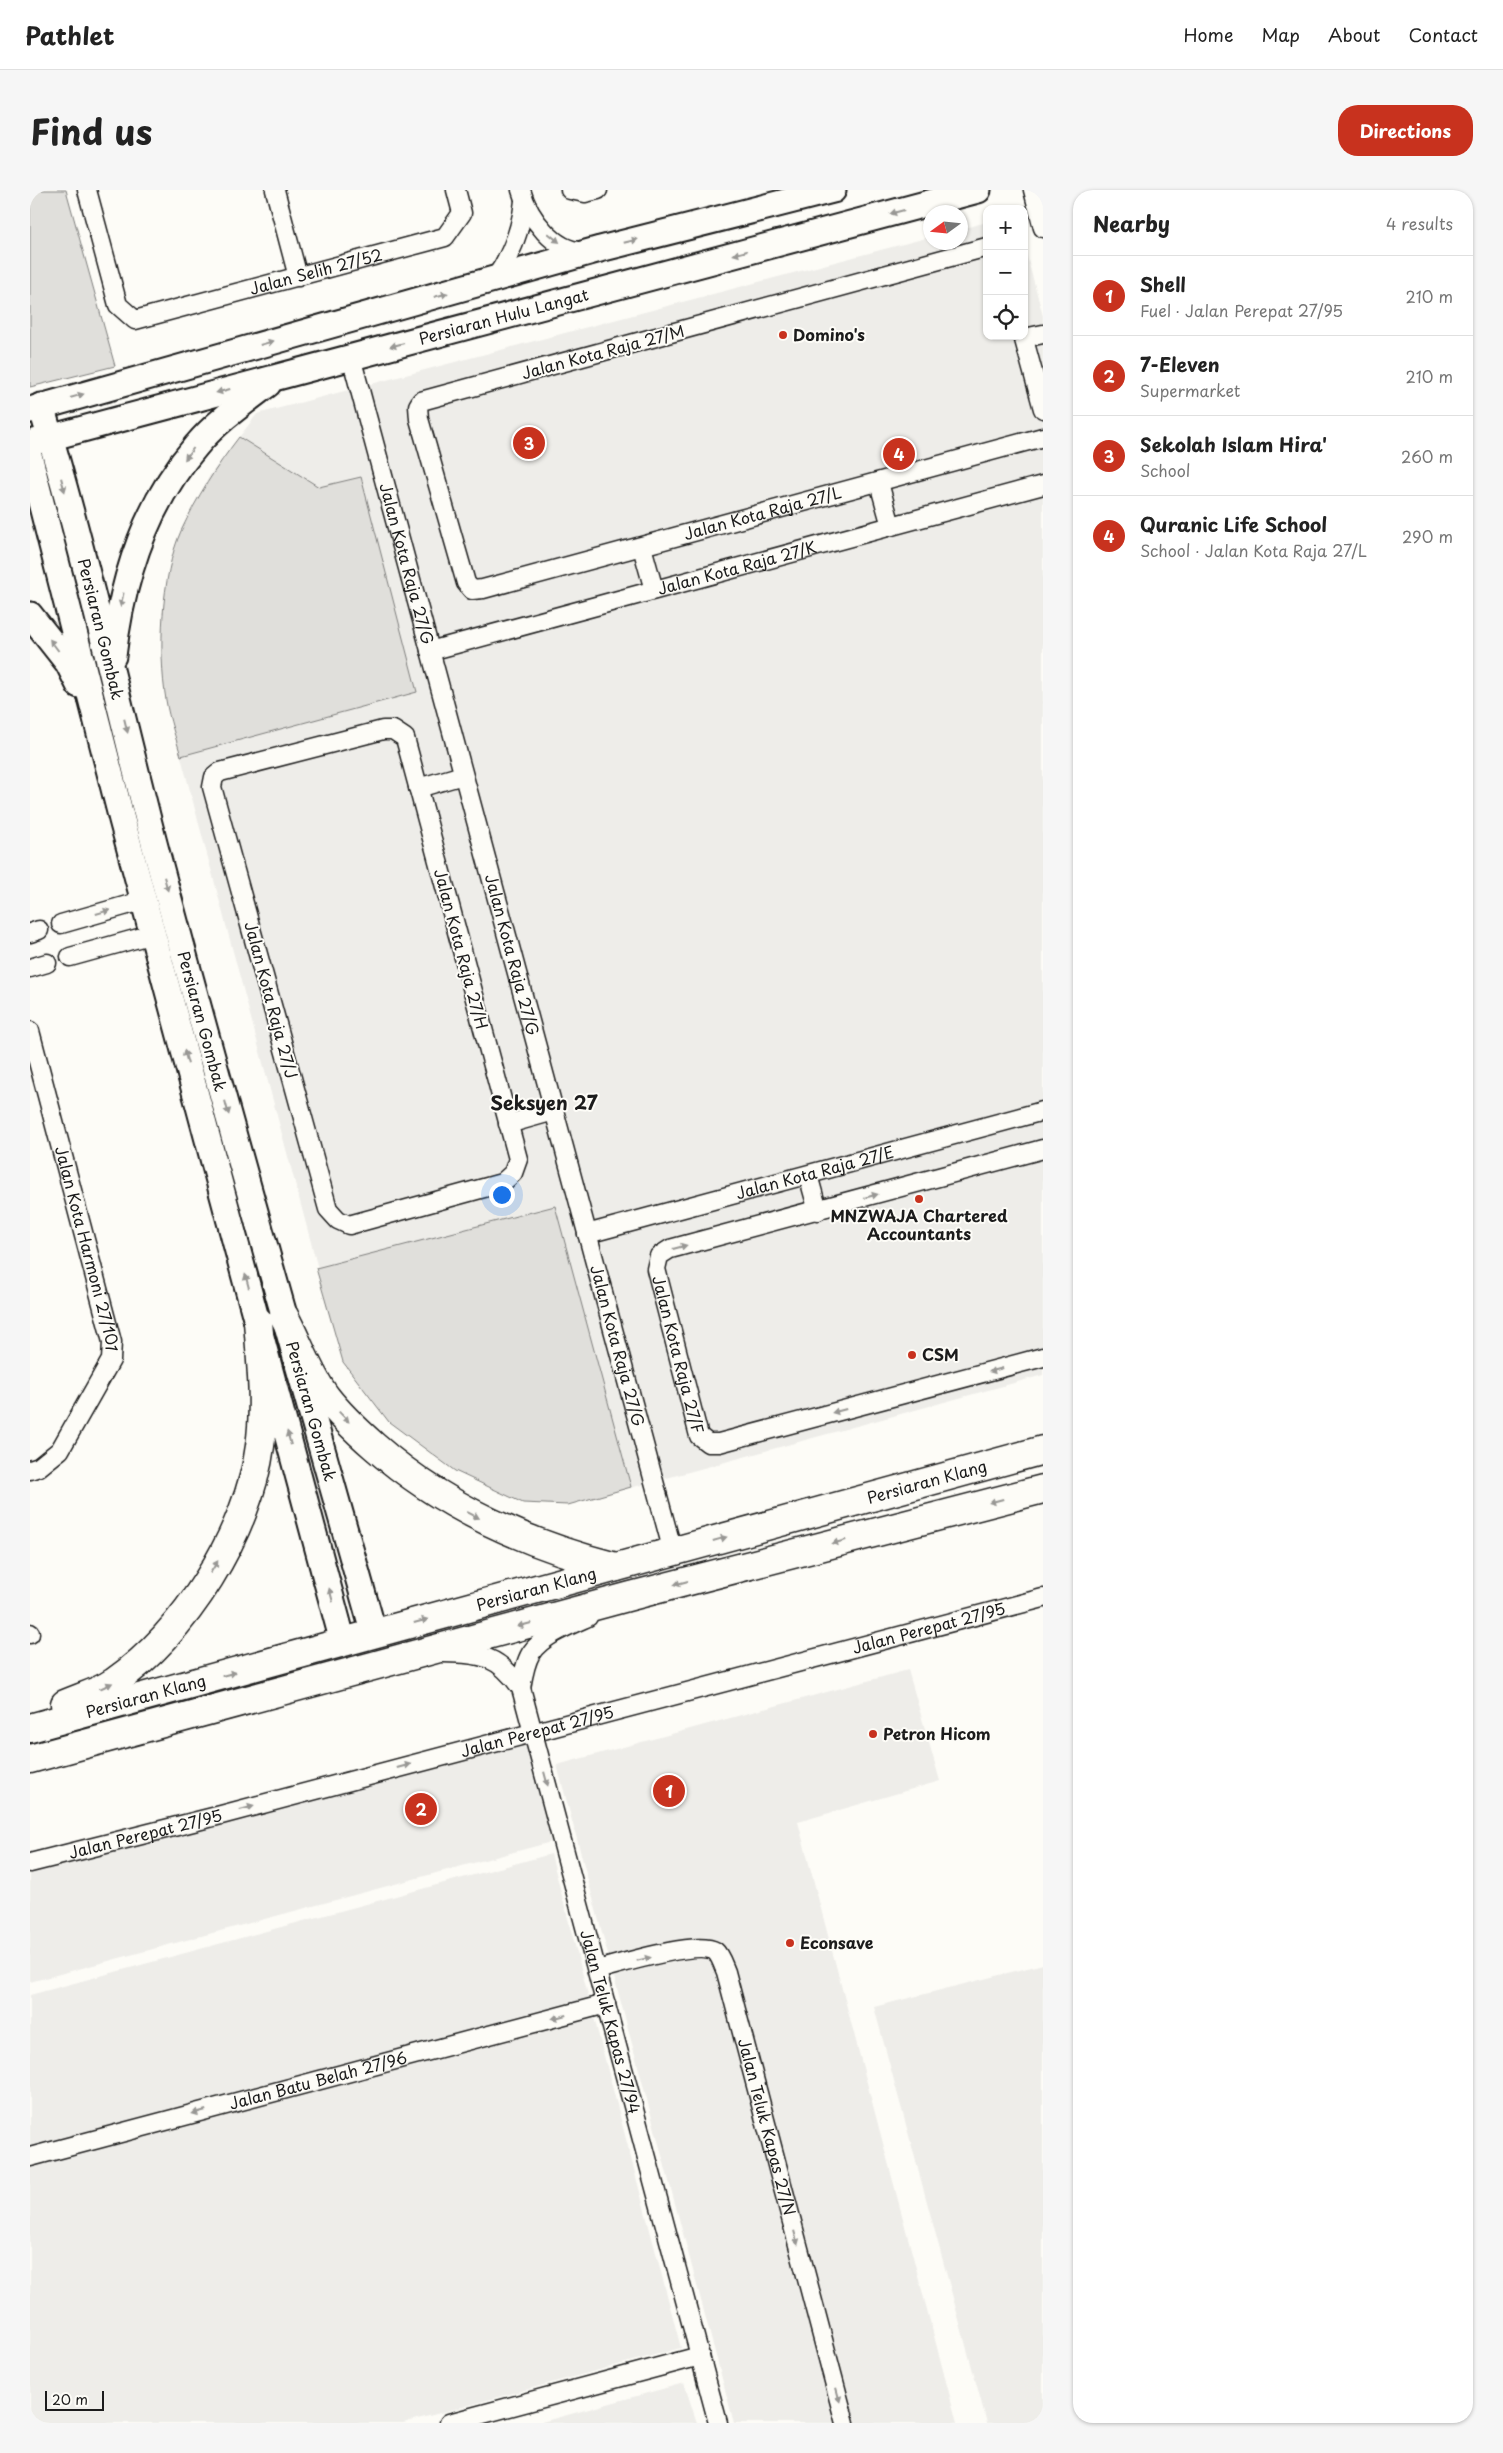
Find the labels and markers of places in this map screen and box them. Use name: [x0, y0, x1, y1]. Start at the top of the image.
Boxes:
place label: Domino's: [793, 322, 865, 346]
marker: Domino's: [777, 329, 789, 341]
pin: 3: [513, 424, 545, 462]
pin: 4: [883, 435, 915, 473]
marker: MNZWAJA Chartered Accountants: [913, 1193, 925, 1205]
place label: MNZWAJA Chartered Accountants: [830, 1203, 1008, 1245]
place label: CSM: [922, 1342, 959, 1366]
marker: CSM: [906, 1349, 918, 1361]
place label: Petron Hicom: [883, 1721, 991, 1745]
marker: Petron Hicom: [867, 1728, 879, 1740]
pin: 1: [653, 1772, 685, 1810]
pin: 2: [405, 1790, 437, 1828]
place label: Econsave: [800, 1930, 874, 1954]
marker: Econsave: [784, 1937, 796, 1949]

